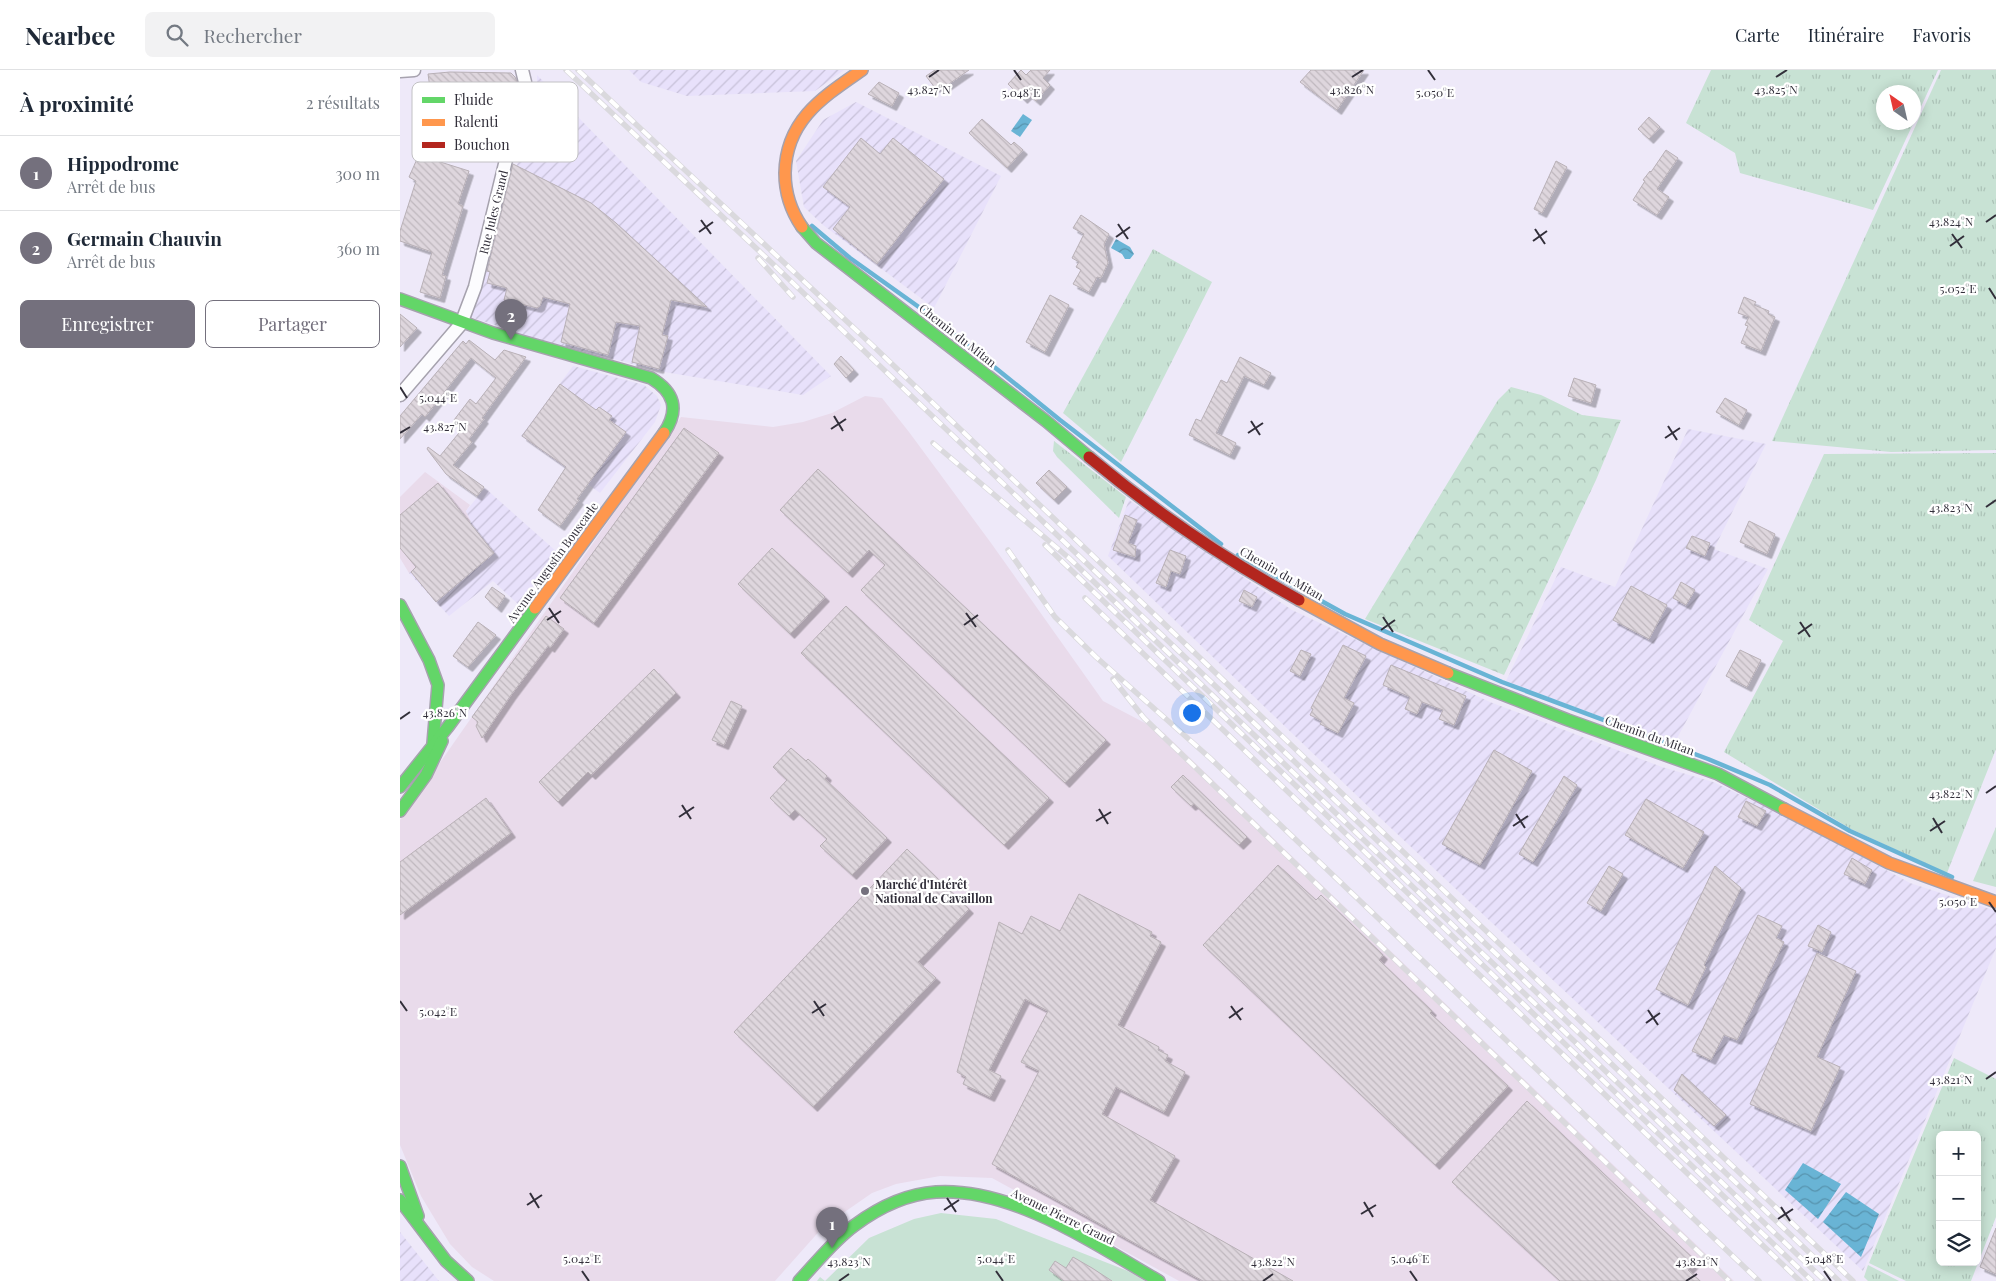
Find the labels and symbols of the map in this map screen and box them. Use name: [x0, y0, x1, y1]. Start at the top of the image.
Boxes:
text: 43.827°N: [907, 81, 951, 97]
text: 43.826°N: [1330, 81, 1375, 97]
text: 43.825°N: [1754, 81, 1798, 97]
legend: [412, 82, 578, 162]
text: 5.048°E: [1002, 84, 1040, 100]
text: 5.050°E: [1416, 84, 1454, 100]
north arrow: [1876, 85, 1921, 130]
text: Fluide: [454, 90, 493, 109]
text: Ralenti: [454, 112, 498, 131]
text: Bouchon: [454, 135, 510, 154]
street label: Rue Jules Grand: [475, 168, 511, 256]
text: 43.824°N: [1929, 213, 1974, 229]
text: 5.052°E: [1940, 280, 1976, 296]
pin: 2: [495, 299, 527, 340]
street label: Chemin du Mitan: [916, 300, 1000, 370]
text: 5.044°E: [419, 389, 457, 405]
text: 43.827°N: [423, 418, 467, 434]
street label: Avenue Augustin Bouscarle: [502, 498, 601, 626]
text: 43.823°N: [1929, 499, 1973, 515]
street label: Chemin du Mitan: [1237, 543, 1327, 603]
your location: [1179, 700, 1205, 726]
text: 43.826°N: [423, 704, 468, 720]
street label: Chemin du Mitan: [1603, 711, 1697, 759]
text: 43.822°N: [1929, 785, 1974, 801]
place label: Marché d'Intérêt National de Cavaillon: [875, 876, 993, 906]
marker: Marché d'Intérêt National de Cavaillon: [859, 885, 871, 897]
text: 5.050°E: [1939, 893, 1977, 909]
text: 5.042°E: [419, 1003, 457, 1019]
text: 43.821°N: [1930, 1071, 1973, 1087]
street label: Avenue Pierre Grand: [1008, 1184, 1117, 1248]
pin: 1: [816, 1207, 848, 1248]
text: 5.042°E: [563, 1250, 601, 1266]
text: 5.044°E: [977, 1250, 1015, 1266]
text: 5.046°E: [1391, 1250, 1429, 1266]
text: 5.048°E: [1805, 1250, 1843, 1266]
text: 43.823°N: [827, 1253, 871, 1269]
text: 43.822°N: [1251, 1253, 1296, 1269]
text: 43.821°N: [1676, 1253, 1719, 1269]

